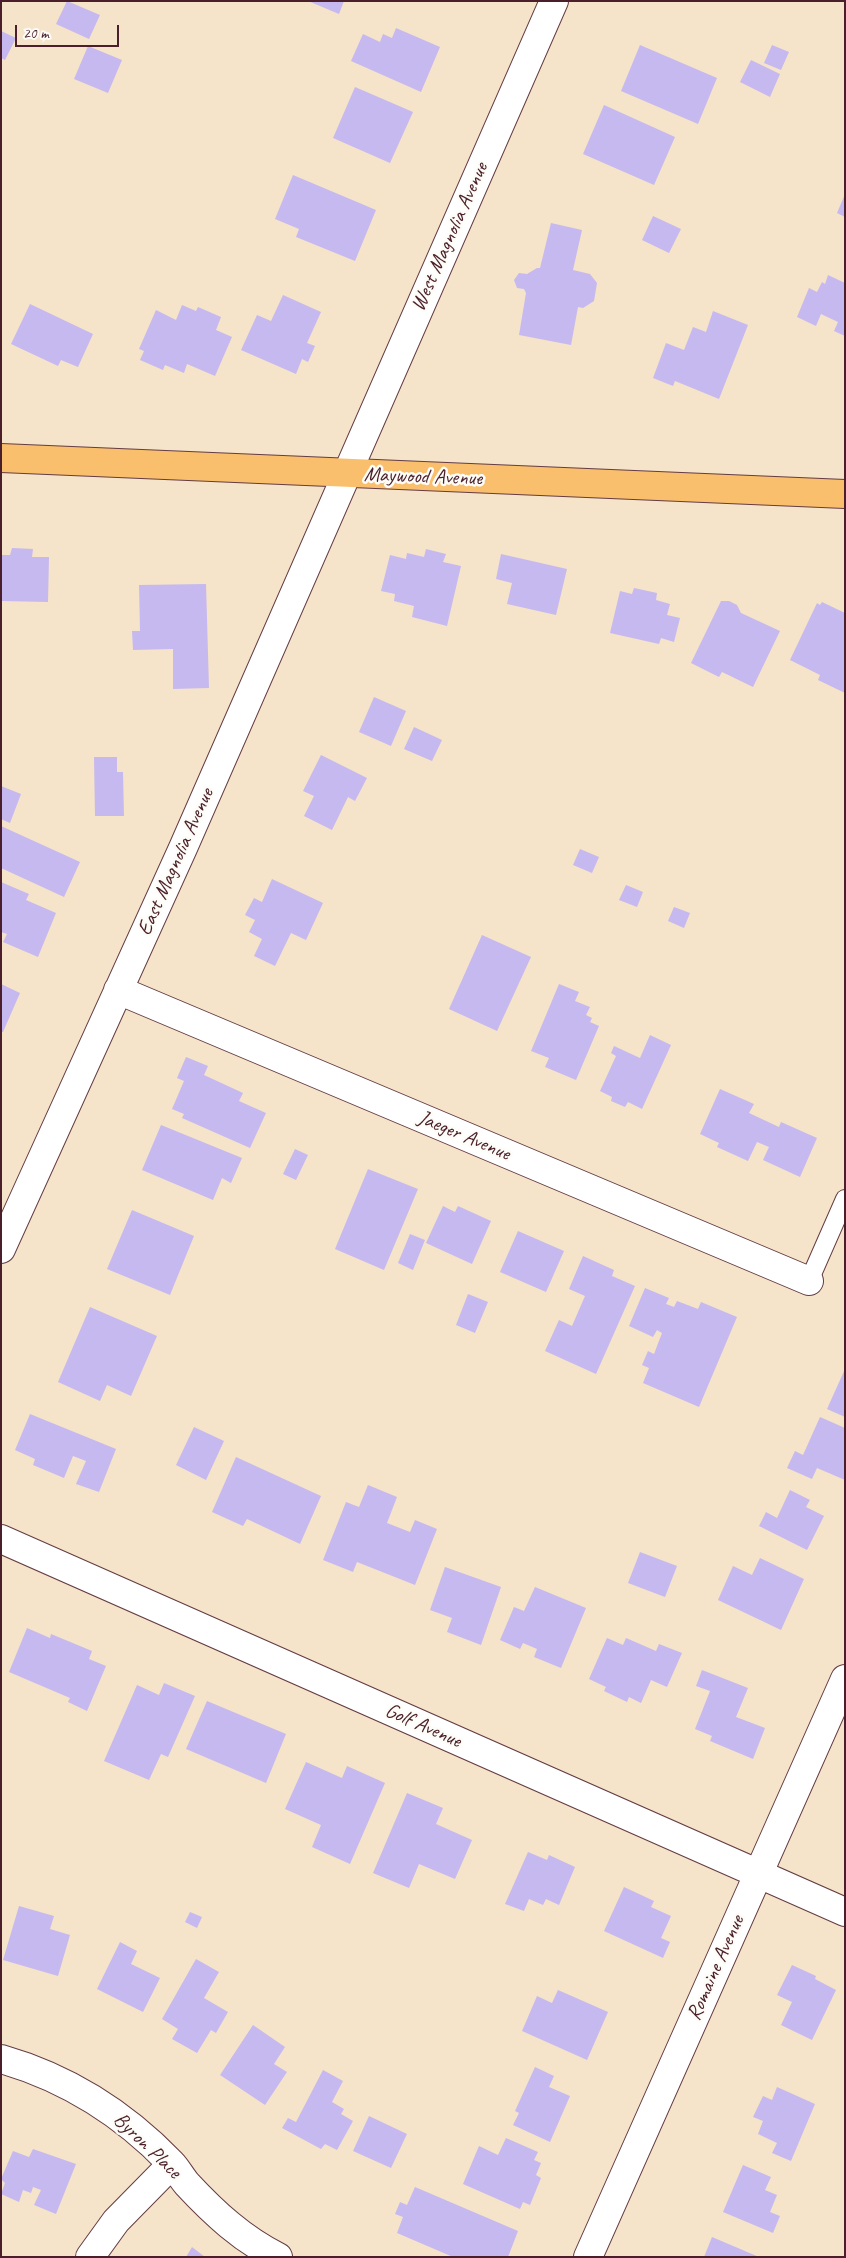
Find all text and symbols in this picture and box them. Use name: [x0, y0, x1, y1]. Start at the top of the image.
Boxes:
scale bar: [18, 15, 121, 47]
text: 20 m: [23, 24, 49, 43]
street label: West Magnolia Avenue: [406, 159, 494, 315]
street label: Maywood Avenue: [363, 462, 483, 492]
street label: East Magnolia Avenue: [132, 785, 220, 939]
street label: Jaeger Avenue: [414, 1105, 514, 1167]
street label: Golf Avenue: [381, 1698, 465, 1754]
street label: Romaine Avenue: [682, 1912, 750, 2024]
street label: Byron Place: [108, 2108, 186, 2184]

